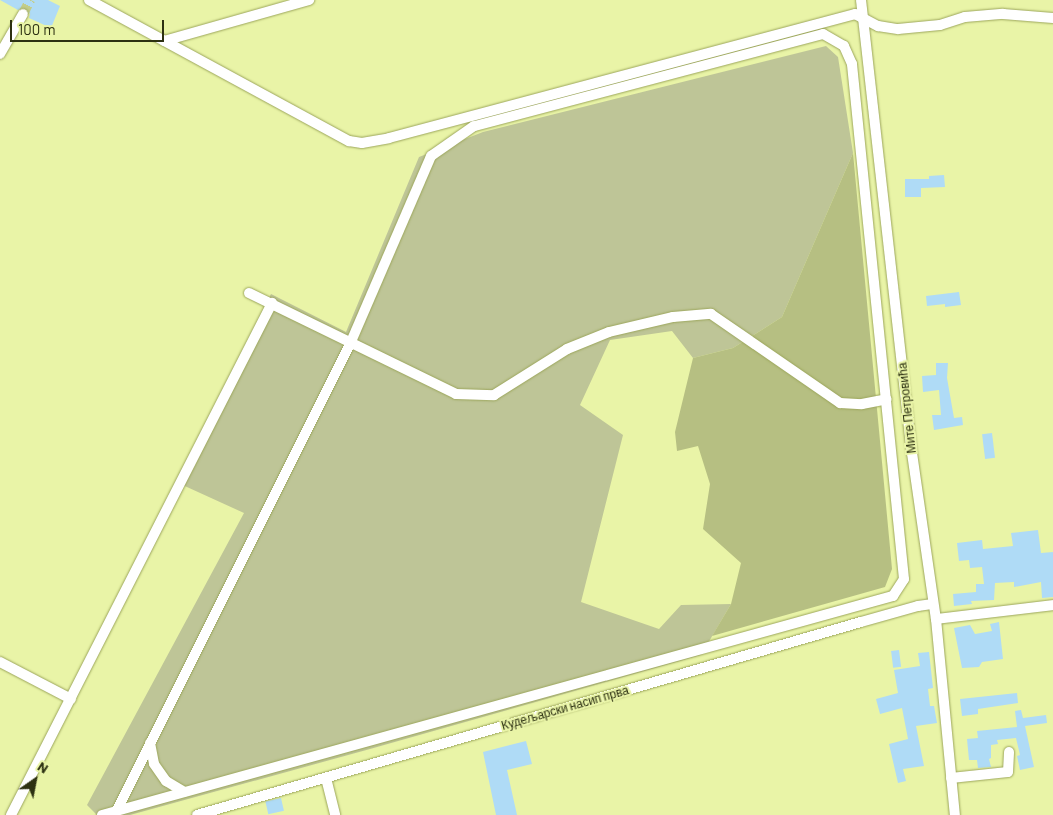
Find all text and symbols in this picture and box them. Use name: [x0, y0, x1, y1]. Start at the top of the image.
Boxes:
scale bar: [12, 10, 166, 42]
text: 100 m: [18, 20, 56, 38]
street label: Мите Петровића: [895, 362, 919, 454]
street label: Кудељарски насип прва: [500, 683, 630, 733]
north arrow: [10, 755, 60, 805]
text: N: [35, 757, 52, 777]

